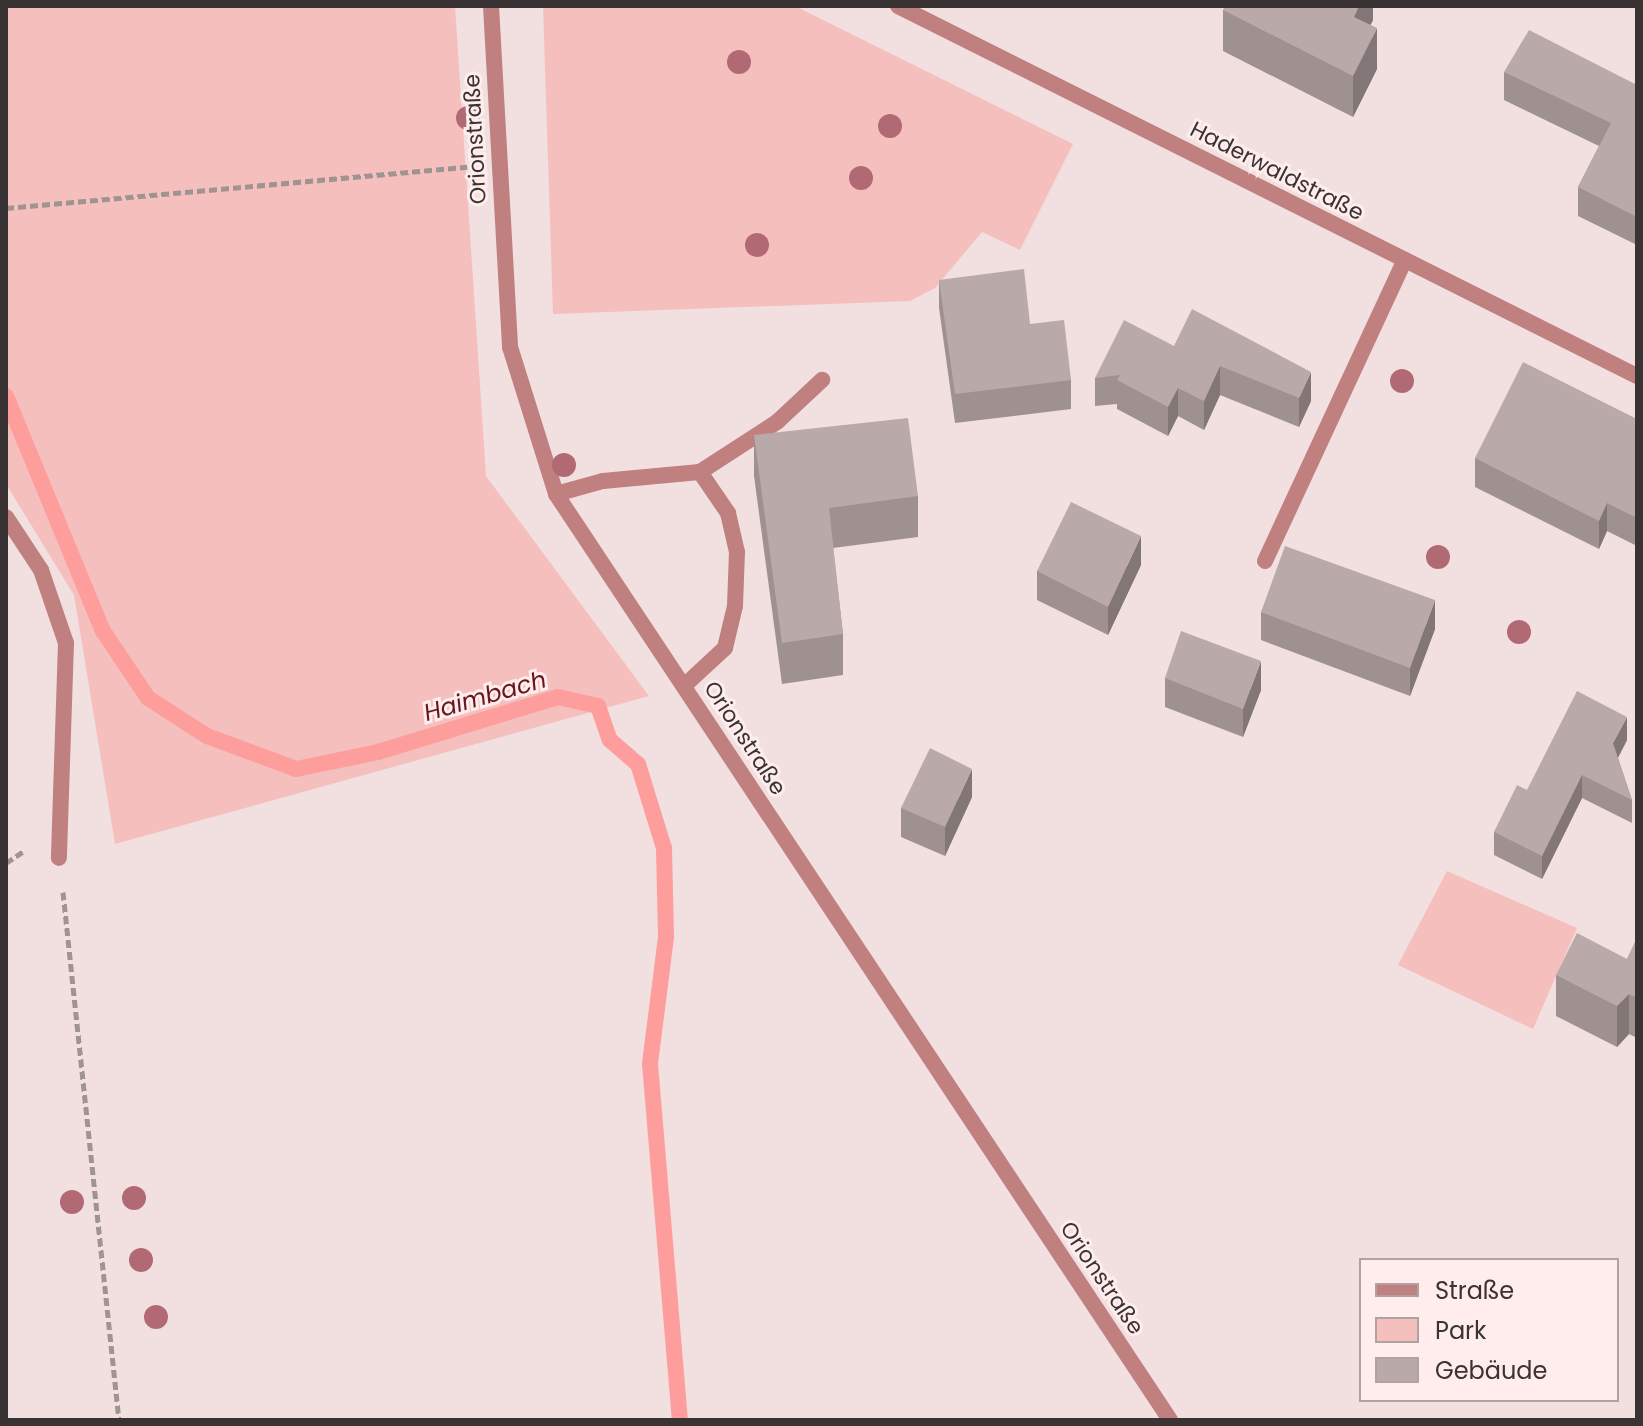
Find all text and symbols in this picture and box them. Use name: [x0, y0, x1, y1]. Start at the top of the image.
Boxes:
street label: Orionstraße: [458, 73, 492, 205]
street label: Haderwaldstraße: [1186, 116, 1368, 226]
water label: Haimbach: [421, 665, 549, 727]
street label: Orionstraße: [698, 676, 792, 800]
street label: Orionstraße: [1055, 1217, 1149, 1339]
legend: [1359, 1258, 1619, 1402]
text: Straße: [1435, 1274, 1514, 1307]
text: Park: [1435, 1314, 1486, 1347]
text: Gebäude: [1435, 1354, 1547, 1387]

